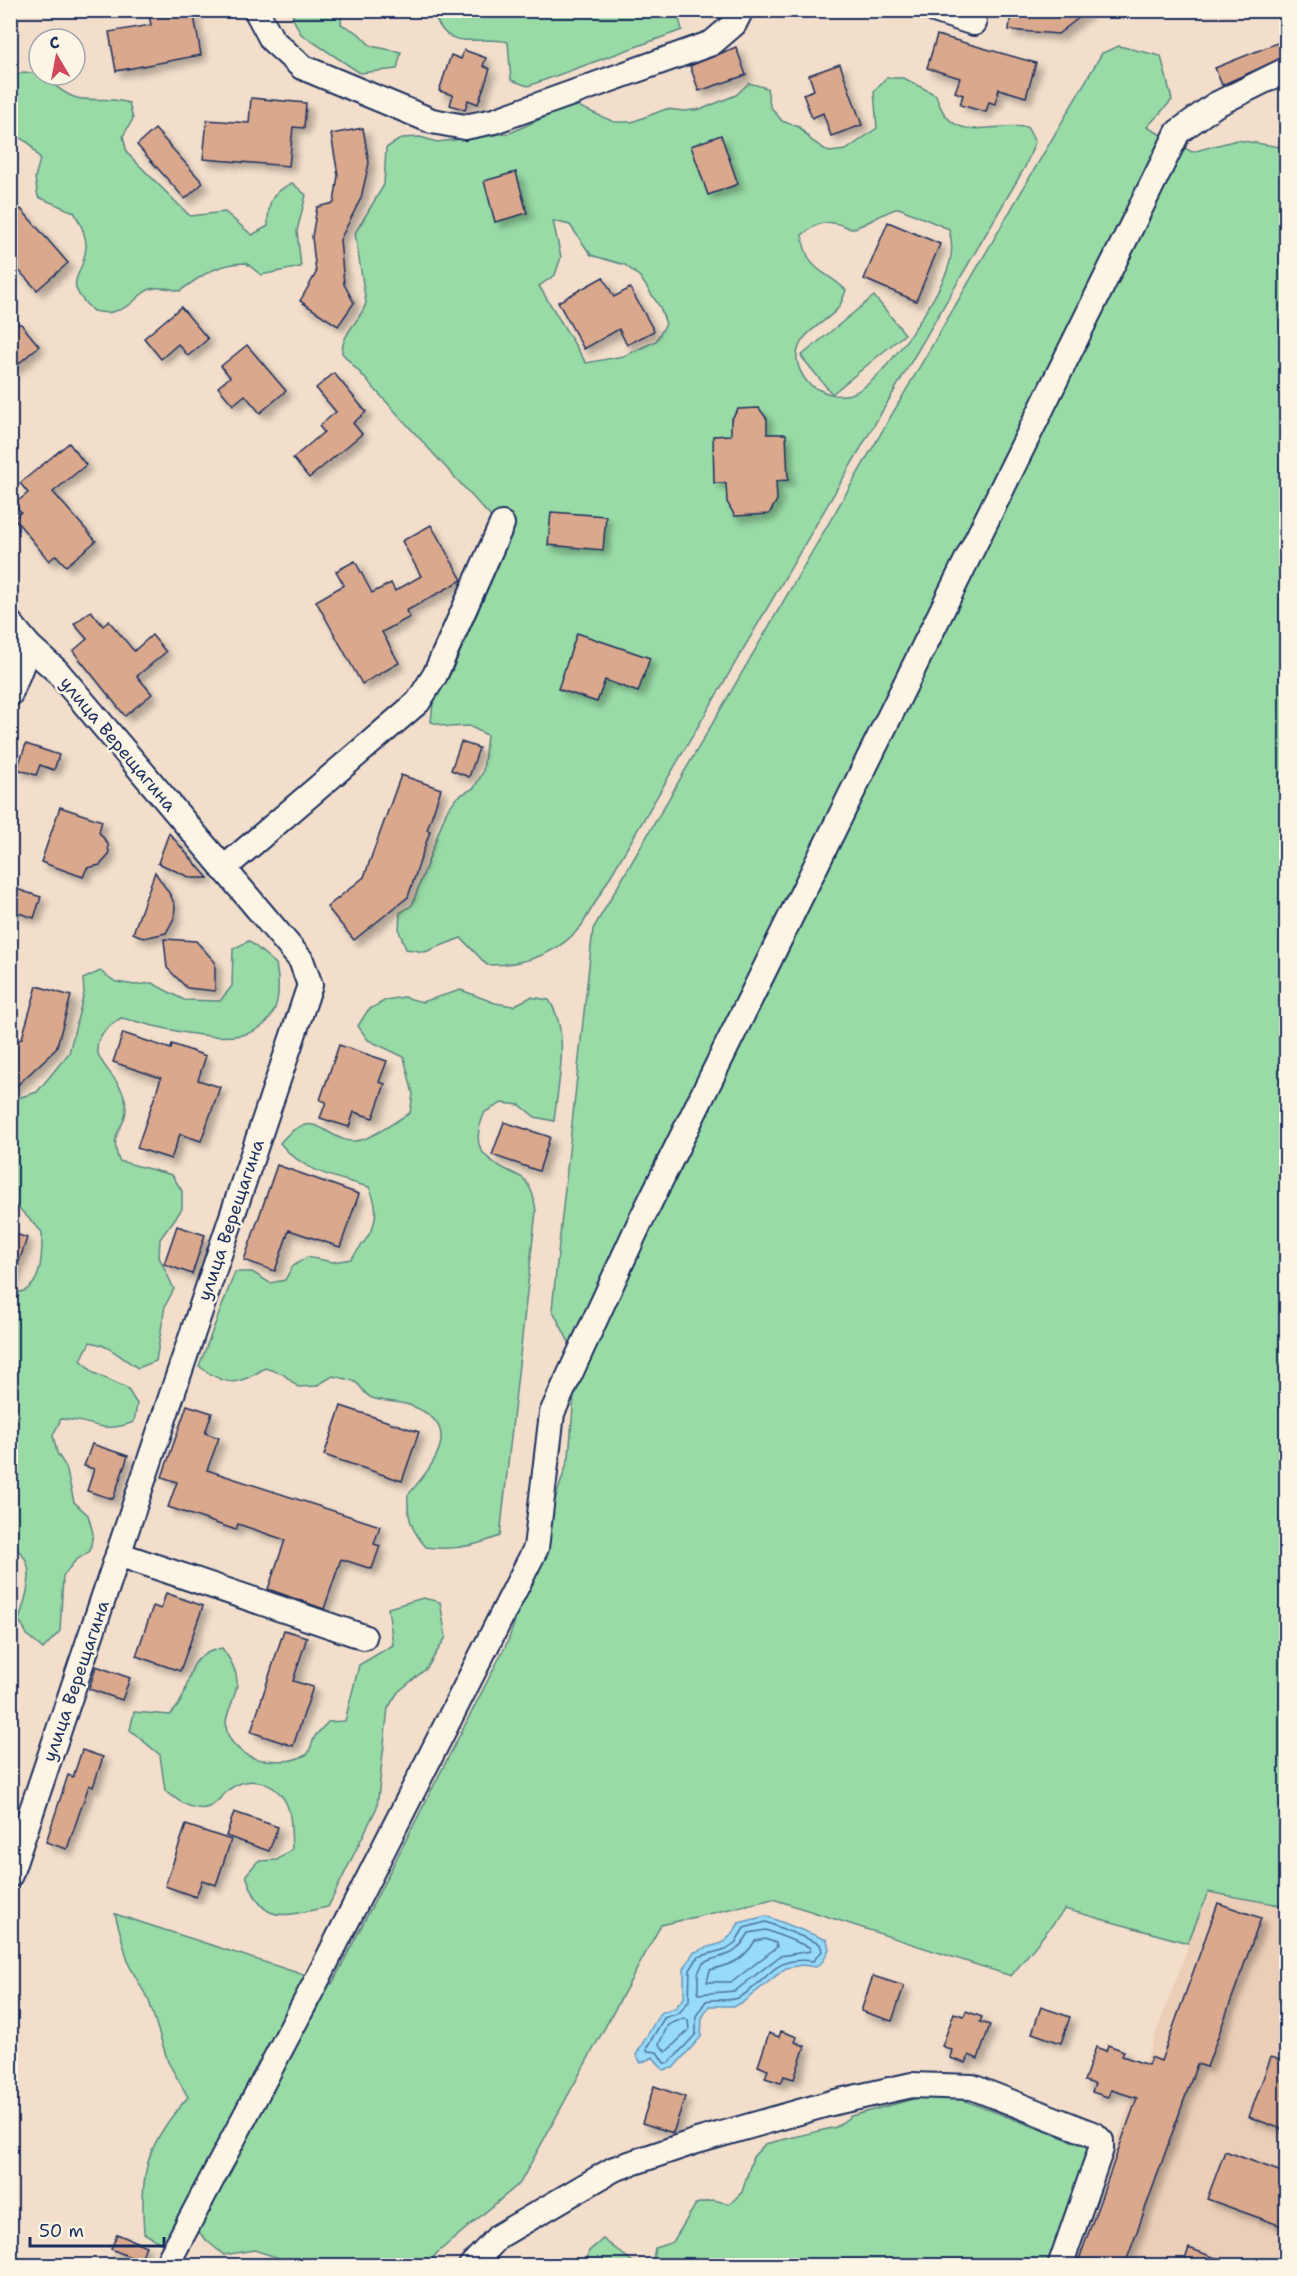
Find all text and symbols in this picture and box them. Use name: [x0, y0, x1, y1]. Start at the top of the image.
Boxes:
north arrow: [27, 27, 87, 87]
text: С: [48, 31, 61, 54]
street label: улица Верещагина: [54, 671, 182, 817]
street label: улица Верещагина: [192, 1136, 270, 1304]
street label: улица Верещагина: [37, 1597, 115, 1765]
scale bar: [30, 2210, 164, 2248]
text: 50 m: [39, 2219, 84, 2243]

